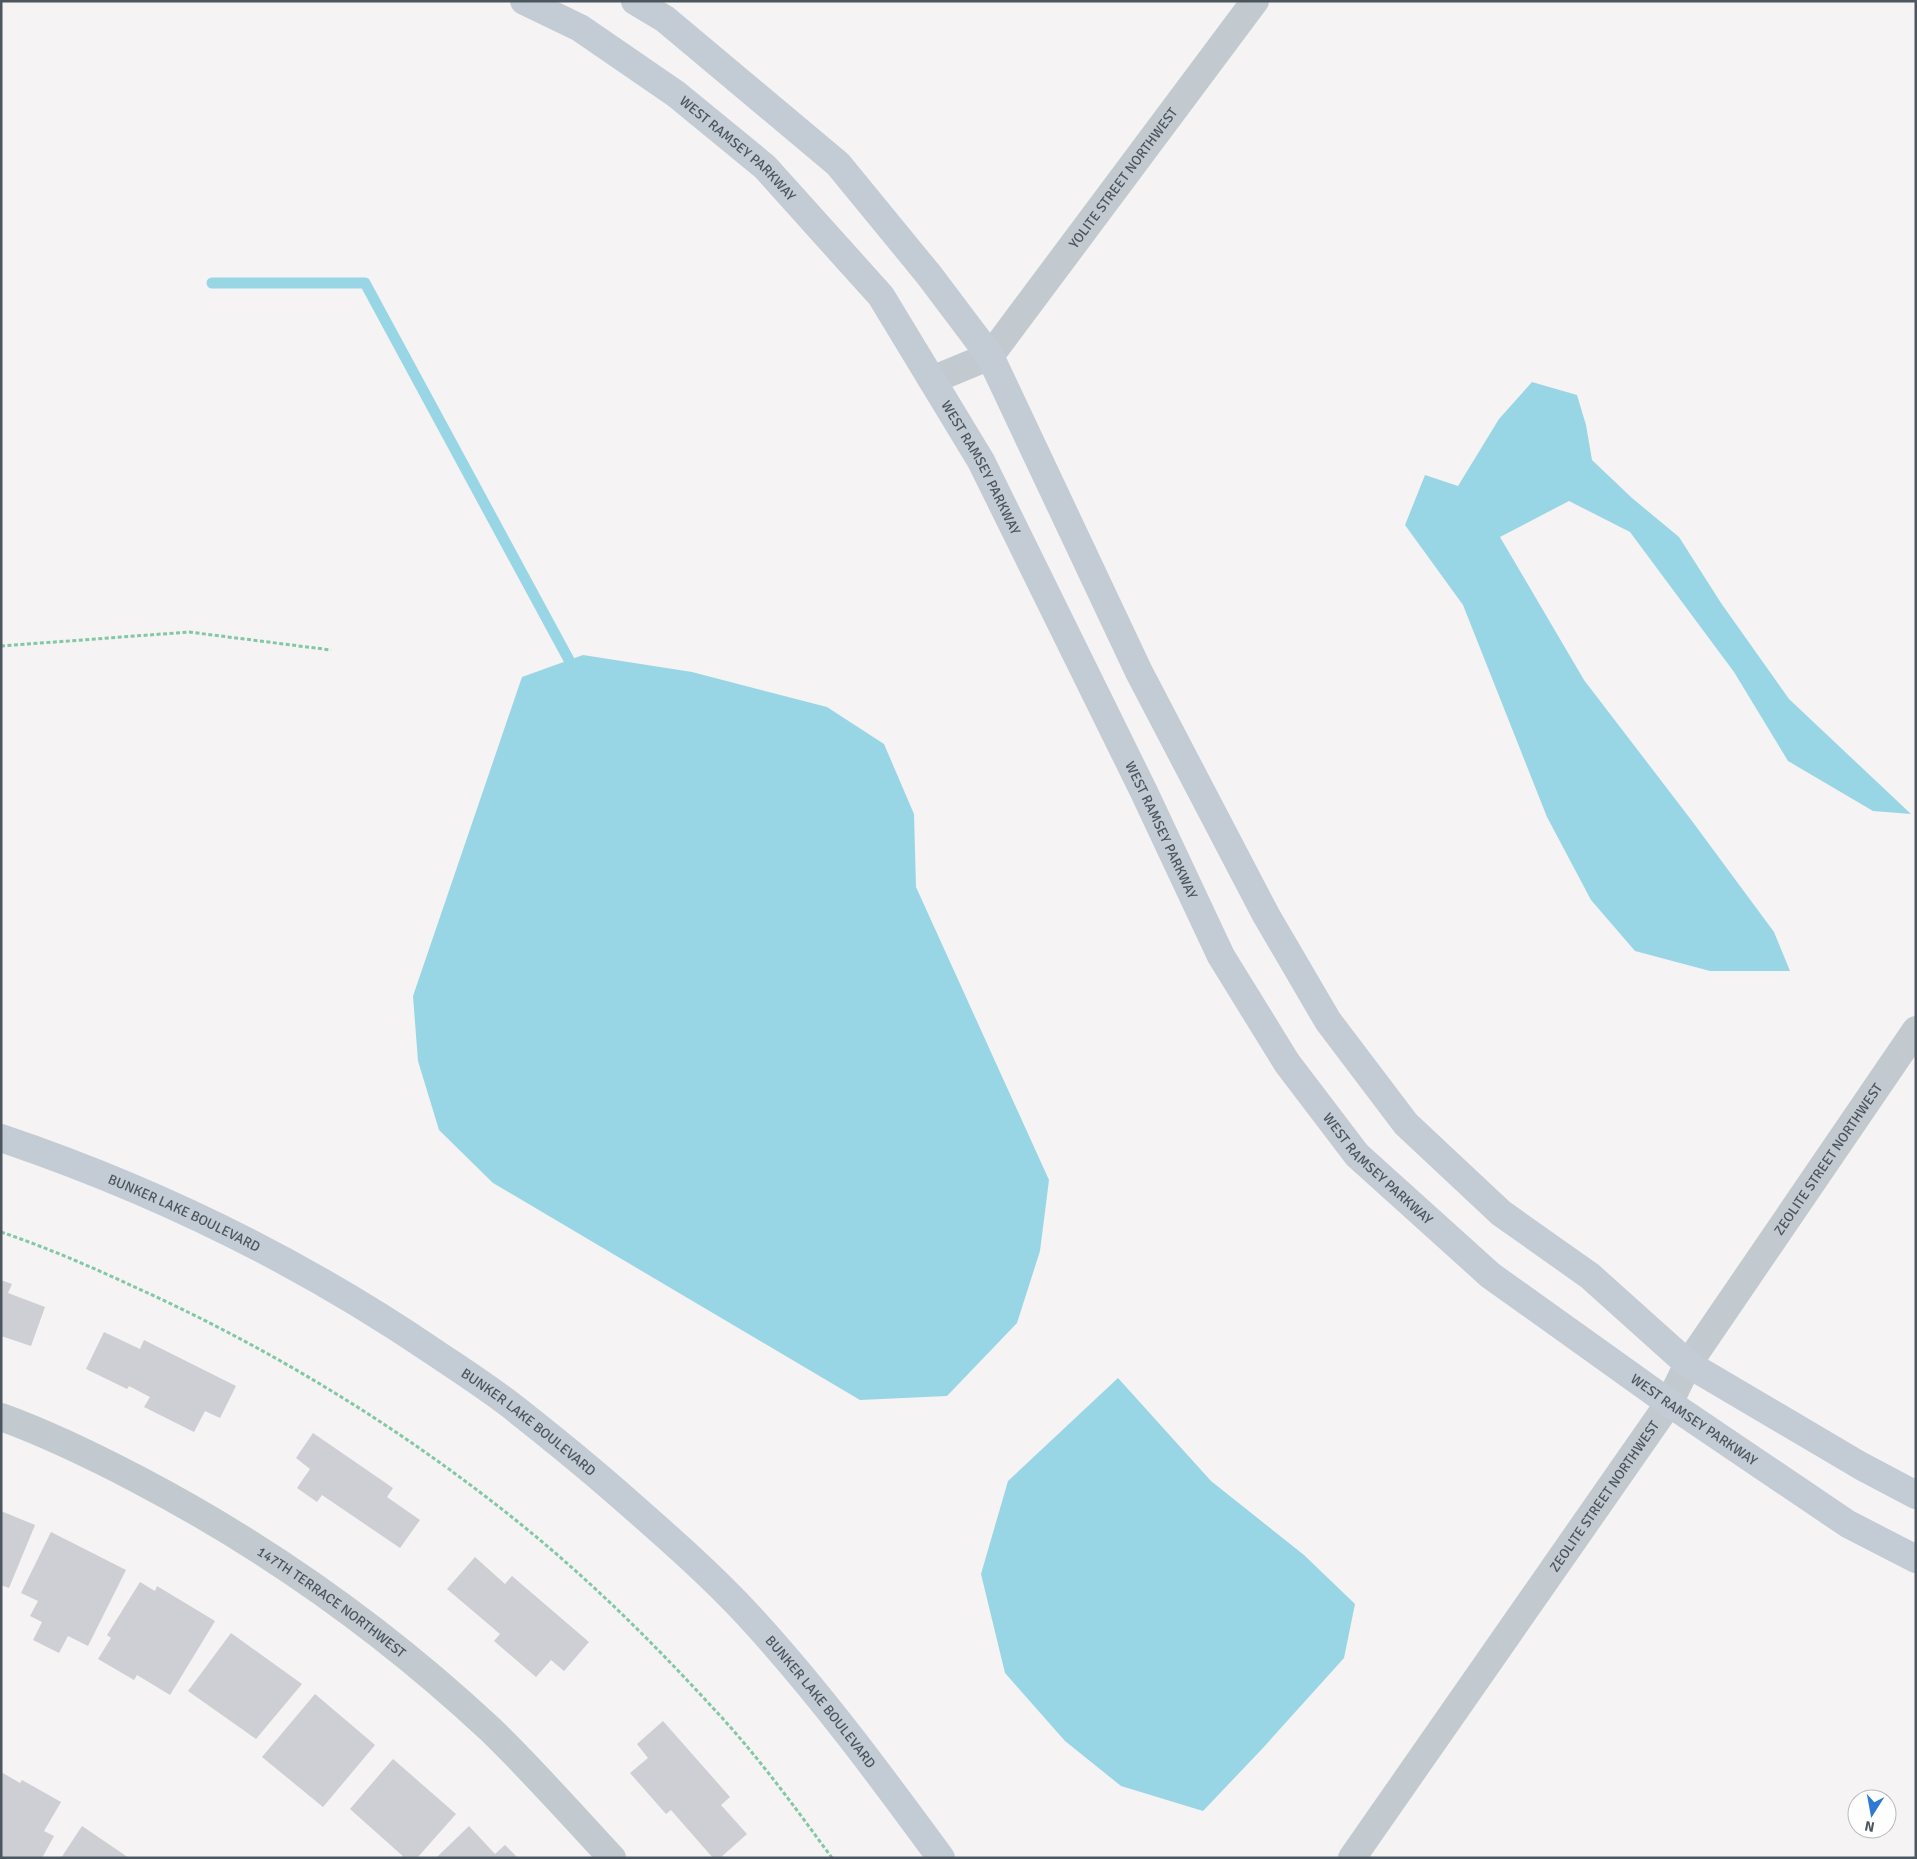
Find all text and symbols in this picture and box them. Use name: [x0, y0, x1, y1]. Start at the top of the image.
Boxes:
street label: WEST RAMSEY PARKWAY: [676, 92, 800, 204]
street label: YOLITE STREET NORTHWEST: [1065, 104, 1181, 252]
street label: WEST RAMSEY PARKWAY: [938, 397, 1024, 537]
street label: WEST RAMSEY PARKWAY: [1122, 758, 1201, 901]
street label: ZEOLITE STREET NORTHWEST: [1770, 1080, 1886, 1238]
street label: WEST RAMSEY PARKWAY: [1319, 1109, 1437, 1228]
street label: BUNKER LAKE BOULEVARD: [106, 1170, 263, 1255]
street label: BUNKER LAKE BOULEVARD: [458, 1364, 599, 1479]
street label: WEST RAMSEY PARKWAY: [1627, 1370, 1761, 1469]
street label: ZEOLITE STREET NORTHWEST: [1546, 1417, 1663, 1575]
street label: 147TH TERRACE NORTHWEST: [254, 1543, 409, 1661]
street label: BUNKER LAKE BOULEVARD: [762, 1632, 880, 1771]
north arrow: [1847, 1789, 1897, 1839]
text: N: [1863, 1817, 1876, 1836]

